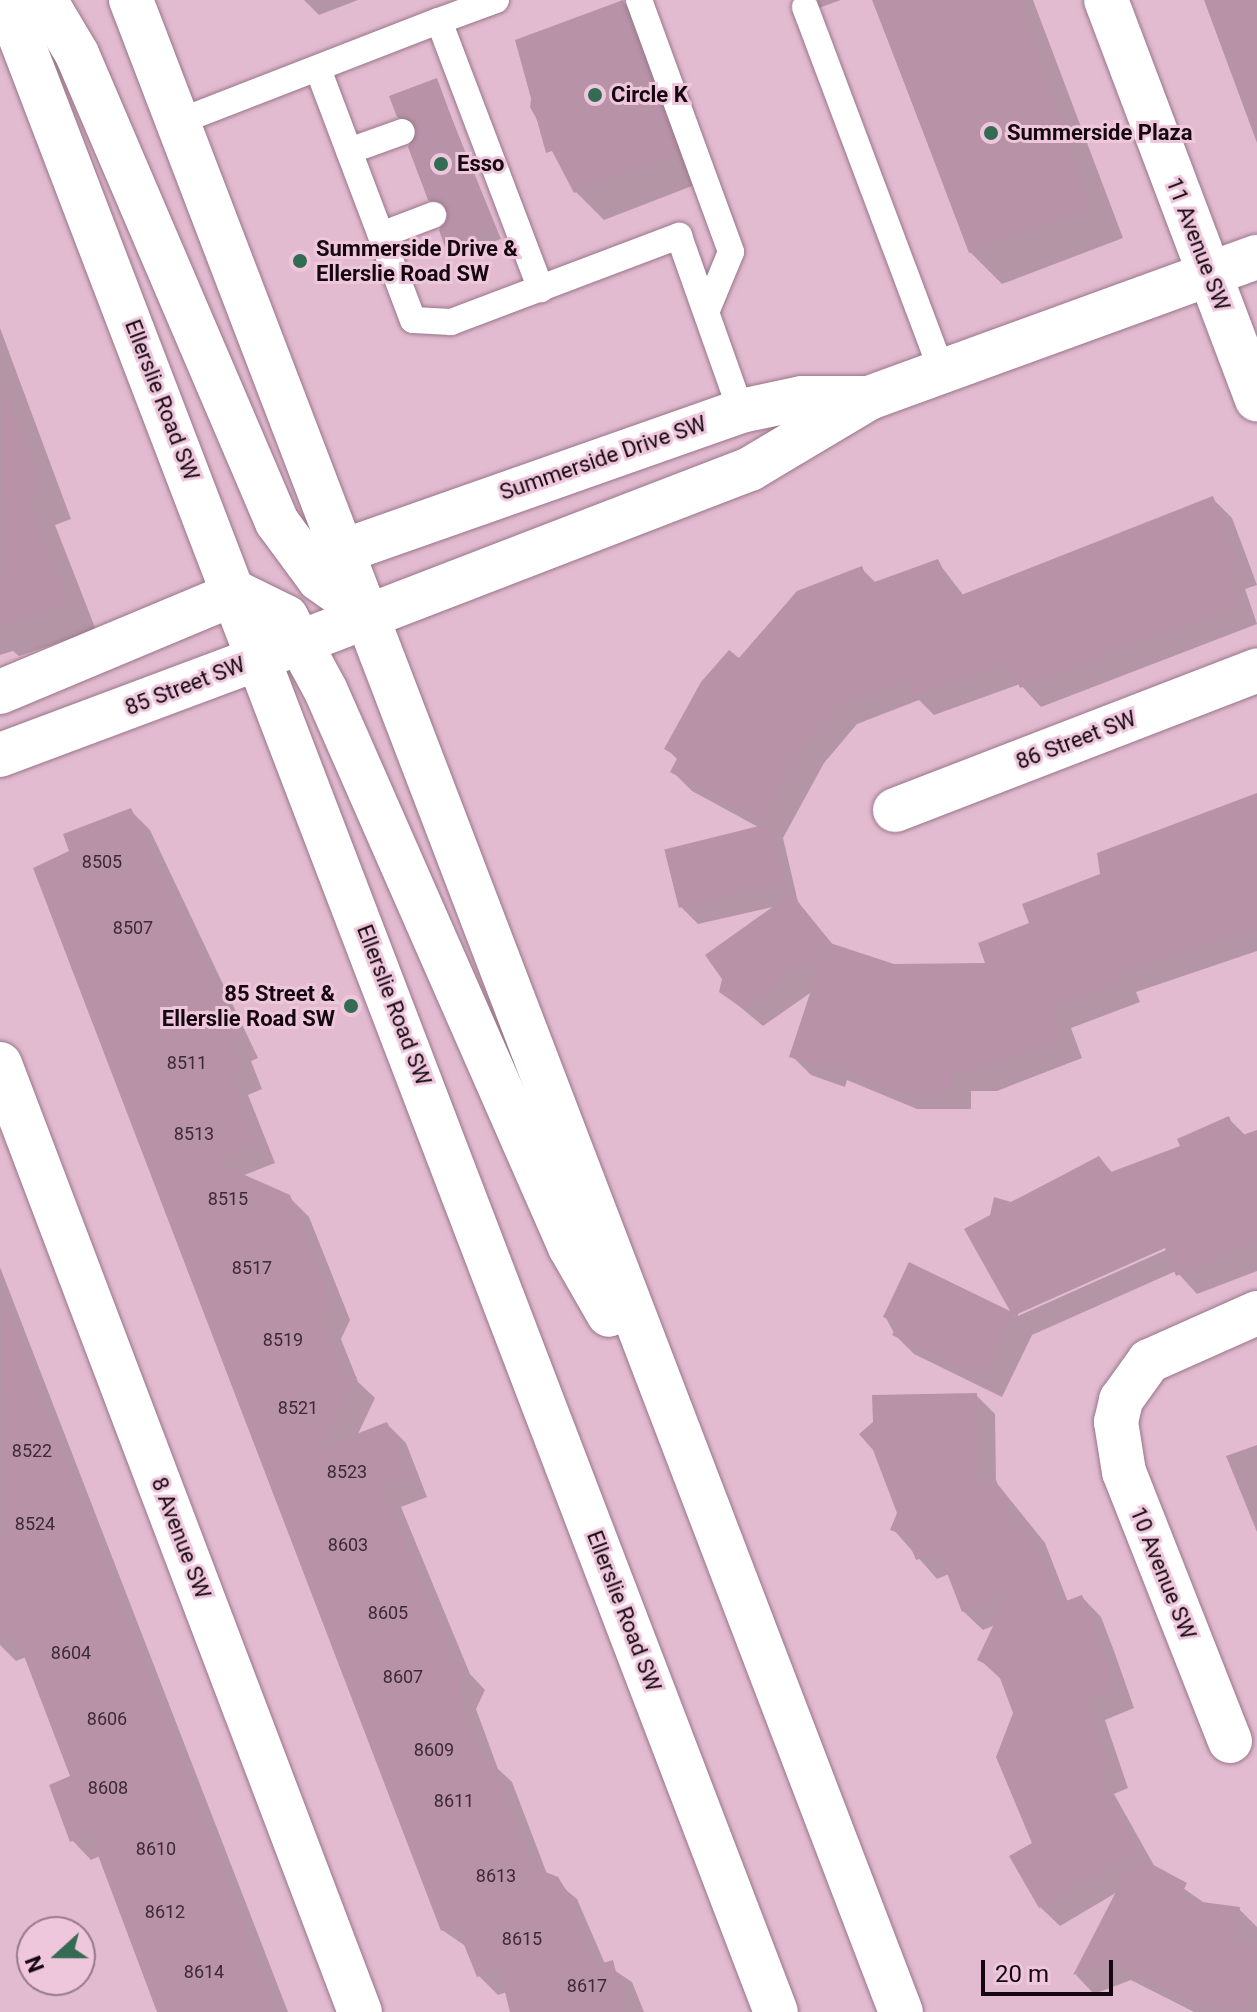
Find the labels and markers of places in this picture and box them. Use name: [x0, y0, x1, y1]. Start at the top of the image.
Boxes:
place label: Circle K: [611, 82, 688, 108]
marker: Circle K: [586, 86, 604, 104]
place label: Summerside Plaza: [1007, 120, 1193, 146]
marker: Summerside Plaza: [982, 124, 1000, 142]
place label: Esso: [457, 151, 504, 177]
marker: Esso: [432, 155, 450, 173]
place label: Summerside Drive & Ellerslie Road SW: [316, 235, 518, 286]
marker: Summerside Drive & Ellerslie Road SW: [291, 252, 309, 270]
place label: 85 Street & Ellerslie Road SW: [162, 980, 335, 1032]
marker: 85 Street & Ellerslie Road SW: [342, 997, 360, 1015]

